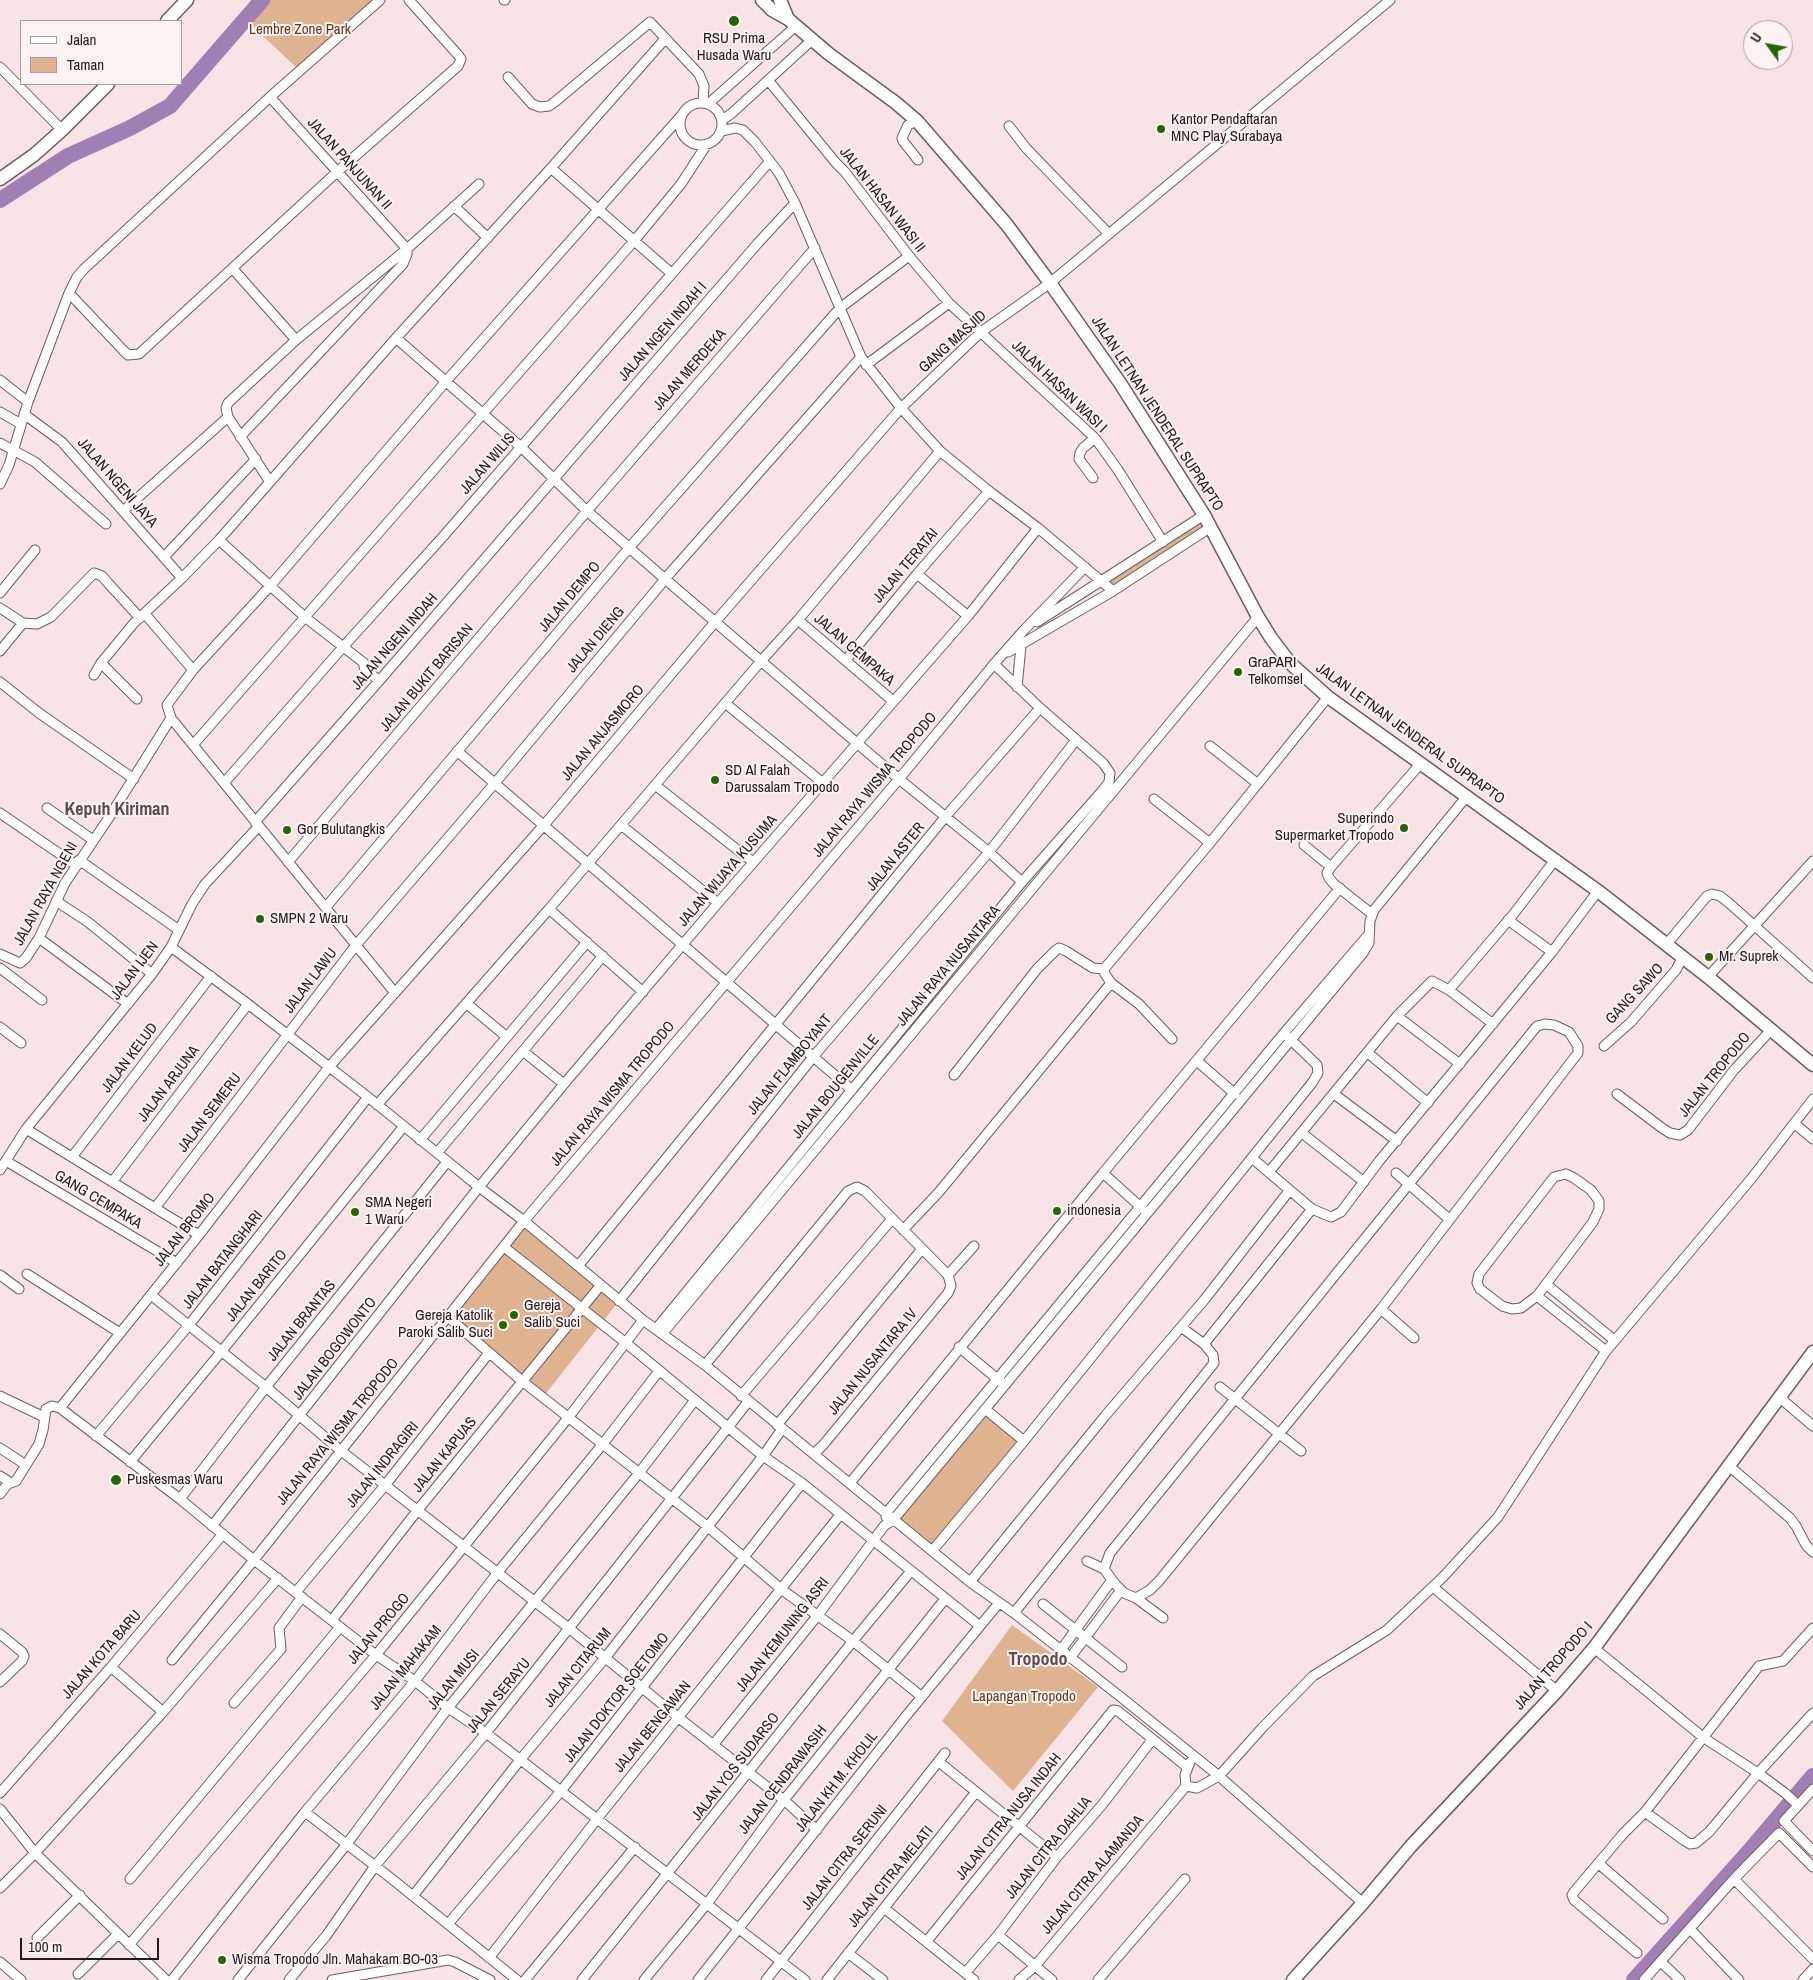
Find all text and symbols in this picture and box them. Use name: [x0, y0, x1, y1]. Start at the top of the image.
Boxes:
marker: RSU Prima Husada Waru: [727, 14, 741, 28]
legend: [20, 20, 182, 85]
north arrow: [1743, 20, 1793, 70]
park label: Lembre Zone Park: [249, 21, 351, 39]
text: Jalan: [67, 29, 96, 50]
text: U: [1746, 29, 1766, 46]
place label: RSU Prima Husada Waru: [697, 30, 771, 65]
text: Taman: [67, 54, 104, 75]
place label: Kantor Pendaftaran MNC Play Surabaya: [1171, 111, 1282, 146]
street label: JALAN PANJUNAN II: [303, 114, 395, 214]
marker: Kantor Pendaftaran MNC Play Surabaya: [1155, 123, 1167, 135]
street label: JALAN HASAN WASI II: [835, 144, 929, 256]
street label: JALAN NGEN INDAH I: [615, 279, 711, 385]
street label: GANG MASJID: [915, 307, 991, 377]
street label: JALAN LETNAN JENDERAL SUPRAPTO: [1087, 313, 1227, 515]
street label: JALAN MERDEKA: [650, 325, 730, 415]
street label: JALAN HASAN WASI I: [1008, 337, 1110, 437]
street label: JALAN WILIS: [457, 430, 519, 498]
street label: JALAN NGENI JAYA: [73, 434, 161, 532]
street label: JALAN TERATAI: [870, 525, 942, 607]
street label: JALAN DEMPO: [535, 558, 605, 636]
street label: JALAN NGENI INDAH: [348, 590, 442, 694]
street label: JALAN DIENG: [563, 603, 629, 677]
street label: JALAN CEMPAKA: [810, 610, 898, 690]
street label: JALAN BUKIT BARISAN: [377, 620, 477, 736]
place label: GraPARI Telkomsel: [1248, 654, 1303, 689]
street label: JALAN LETNAN JENDERAL SUPRAPTO: [1312, 659, 1508, 809]
marker: GraPARI Telkomsel: [1232, 666, 1244, 678]
street label: JALAN ANJASMORO: [558, 681, 648, 785]
street label: JALAN RAYA WISMA TROPODO: [809, 709, 941, 861]
place label: SD Al Falah Darussalam Tropodo: [725, 762, 839, 797]
marker: SD Al Falah Darussalam Tropodo: [709, 774, 721, 786]
district label: Kepuh Kiriman: [65, 799, 169, 821]
place label: Superindo Supermarket Tropodo: [1275, 810, 1394, 845]
street label: JALAN WIJAYA KUSUMA: [675, 812, 781, 930]
street label: JALAN ASTER: [863, 819, 929, 895]
place label: Gor Bulutangkis: [297, 821, 385, 839]
marker: Superindo Supermarket Tropodo: [1398, 822, 1410, 834]
marker: Gor Bulutangkis: [281, 824, 293, 836]
street label: JALAN RAYA NGENI: [10, 839, 82, 949]
street label: JALAN RAYA NUSANTARA: [893, 902, 1005, 1030]
place label: SMPN 2 Waru: [270, 910, 348, 928]
marker: SMPN 2 Waru: [254, 913, 266, 925]
street label: JALAN IJEN: [107, 938, 163, 1004]
street label: JALAN LAWU: [281, 945, 341, 1017]
place label: Mr. Suprek: [1719, 948, 1778, 966]
marker: Mr. Suprek: [1703, 951, 1715, 963]
street label: GANG SAWO: [1602, 960, 1668, 1028]
street label: JALAN FLAMBOYANT: [744, 1011, 836, 1119]
street label: JALAN RAYA WISMA TROPODO: [547, 1018, 679, 1170]
street label: JALAN KELUD: [98, 1020, 162, 1096]
street label: JALAN TROPODO: [1675, 1029, 1755, 1121]
street label: JALAN BOUGENVILLE: [789, 1031, 883, 1143]
street label: JALAN ARJUNA: [134, 1042, 204, 1126]
street label: JALAN SEMERU: [174, 1070, 246, 1156]
street label: GANG CEMPAKA: [51, 1167, 145, 1233]
street label: JALAN BROMO: [151, 1190, 219, 1270]
place label: SMA Negeri 1 Waru: [365, 1194, 432, 1229]
place label: indonesia: [1067, 1202, 1121, 1220]
marker: indonesia: [1051, 1205, 1063, 1217]
marker: SMA Negeri 1 Waru: [349, 1206, 361, 1218]
street label: JALAN BATANGHARI: [179, 1207, 267, 1313]
street label: JALAN BARITO: [223, 1246, 291, 1326]
street label: JALAN BRANTAS: [264, 1277, 340, 1365]
street label: JALAN BOGOWONTO: [289, 1294, 381, 1404]
place label: Gereja Salib Suci: [524, 1297, 580, 1332]
street label: JALAN NUSANTARA IV: [825, 1305, 921, 1419]
place label: Gereja Katolik Paroki Salib Suci: [398, 1307, 493, 1342]
marker: Gereja Salib Suci: [508, 1309, 520, 1321]
marker: Gereja Katolik Paroki Salib Suci: [497, 1319, 509, 1331]
street label: JALAN RAYA WISMA TROPODO: [273, 1355, 403, 1509]
street label: JALAN KAPUAS: [409, 1414, 481, 1496]
street label: JALAN INDRAGIRI: [343, 1418, 423, 1512]
place label: Puskesmas Waru: [127, 1471, 223, 1489]
marker: Puskesmas Waru: [109, 1473, 123, 1487]
street label: JALAN KEMUNING ASRI: [733, 1574, 833, 1696]
street label: JALAN PROGO: [344, 1590, 414, 1668]
street label: JALAN KOTA BARU: [59, 1607, 145, 1703]
street label: JALAN TROPODO I: [1511, 1618, 1597, 1714]
street label: JALAN MAHAKAM: [366, 1622, 446, 1714]
street label: JALAN CITARUM: [541, 1625, 615, 1711]
street label: JALAN DOKTOR SOETOMO: [561, 1629, 673, 1767]
street label: JALAN MUSI: [424, 1646, 484, 1714]
district label: Tropodo: [1008, 1649, 1068, 1671]
street label: JALAN SERAYU: [463, 1655, 535, 1737]
street label: JALAN BENGAWAN: [611, 1678, 695, 1776]
park label: Lapangan Tropodo: [972, 1688, 1076, 1706]
street label: JALAN YOS SUDARSO: [688, 1709, 784, 1825]
street label: JALAN CENDRAWASIH: [735, 1722, 831, 1838]
street label: JALAN KH M. KHOLIL: [792, 1728, 882, 1836]
street label: JALAN CITRA NUSA INDAH: [952, 1750, 1066, 1884]
street label: JALAN CITRA DAHLIA: [1002, 1793, 1096, 1903]
street label: JALAN CITRA SERUNI: [798, 1802, 892, 1914]
street label: JALAN CITRA ALAMANDA: [1038, 1812, 1148, 1938]
street label: JALAN CITRA MELATI: [845, 1823, 937, 1931]
scale bar: [22, 1928, 161, 1960]
text: 100 m: [28, 1936, 62, 1957]
place label: Wisma Tropodo Jln. Mahakam BO-03: [232, 1951, 438, 1969]
marker: Wisma Tropodo Jln. Mahakam BO-03: [216, 1954, 228, 1966]

